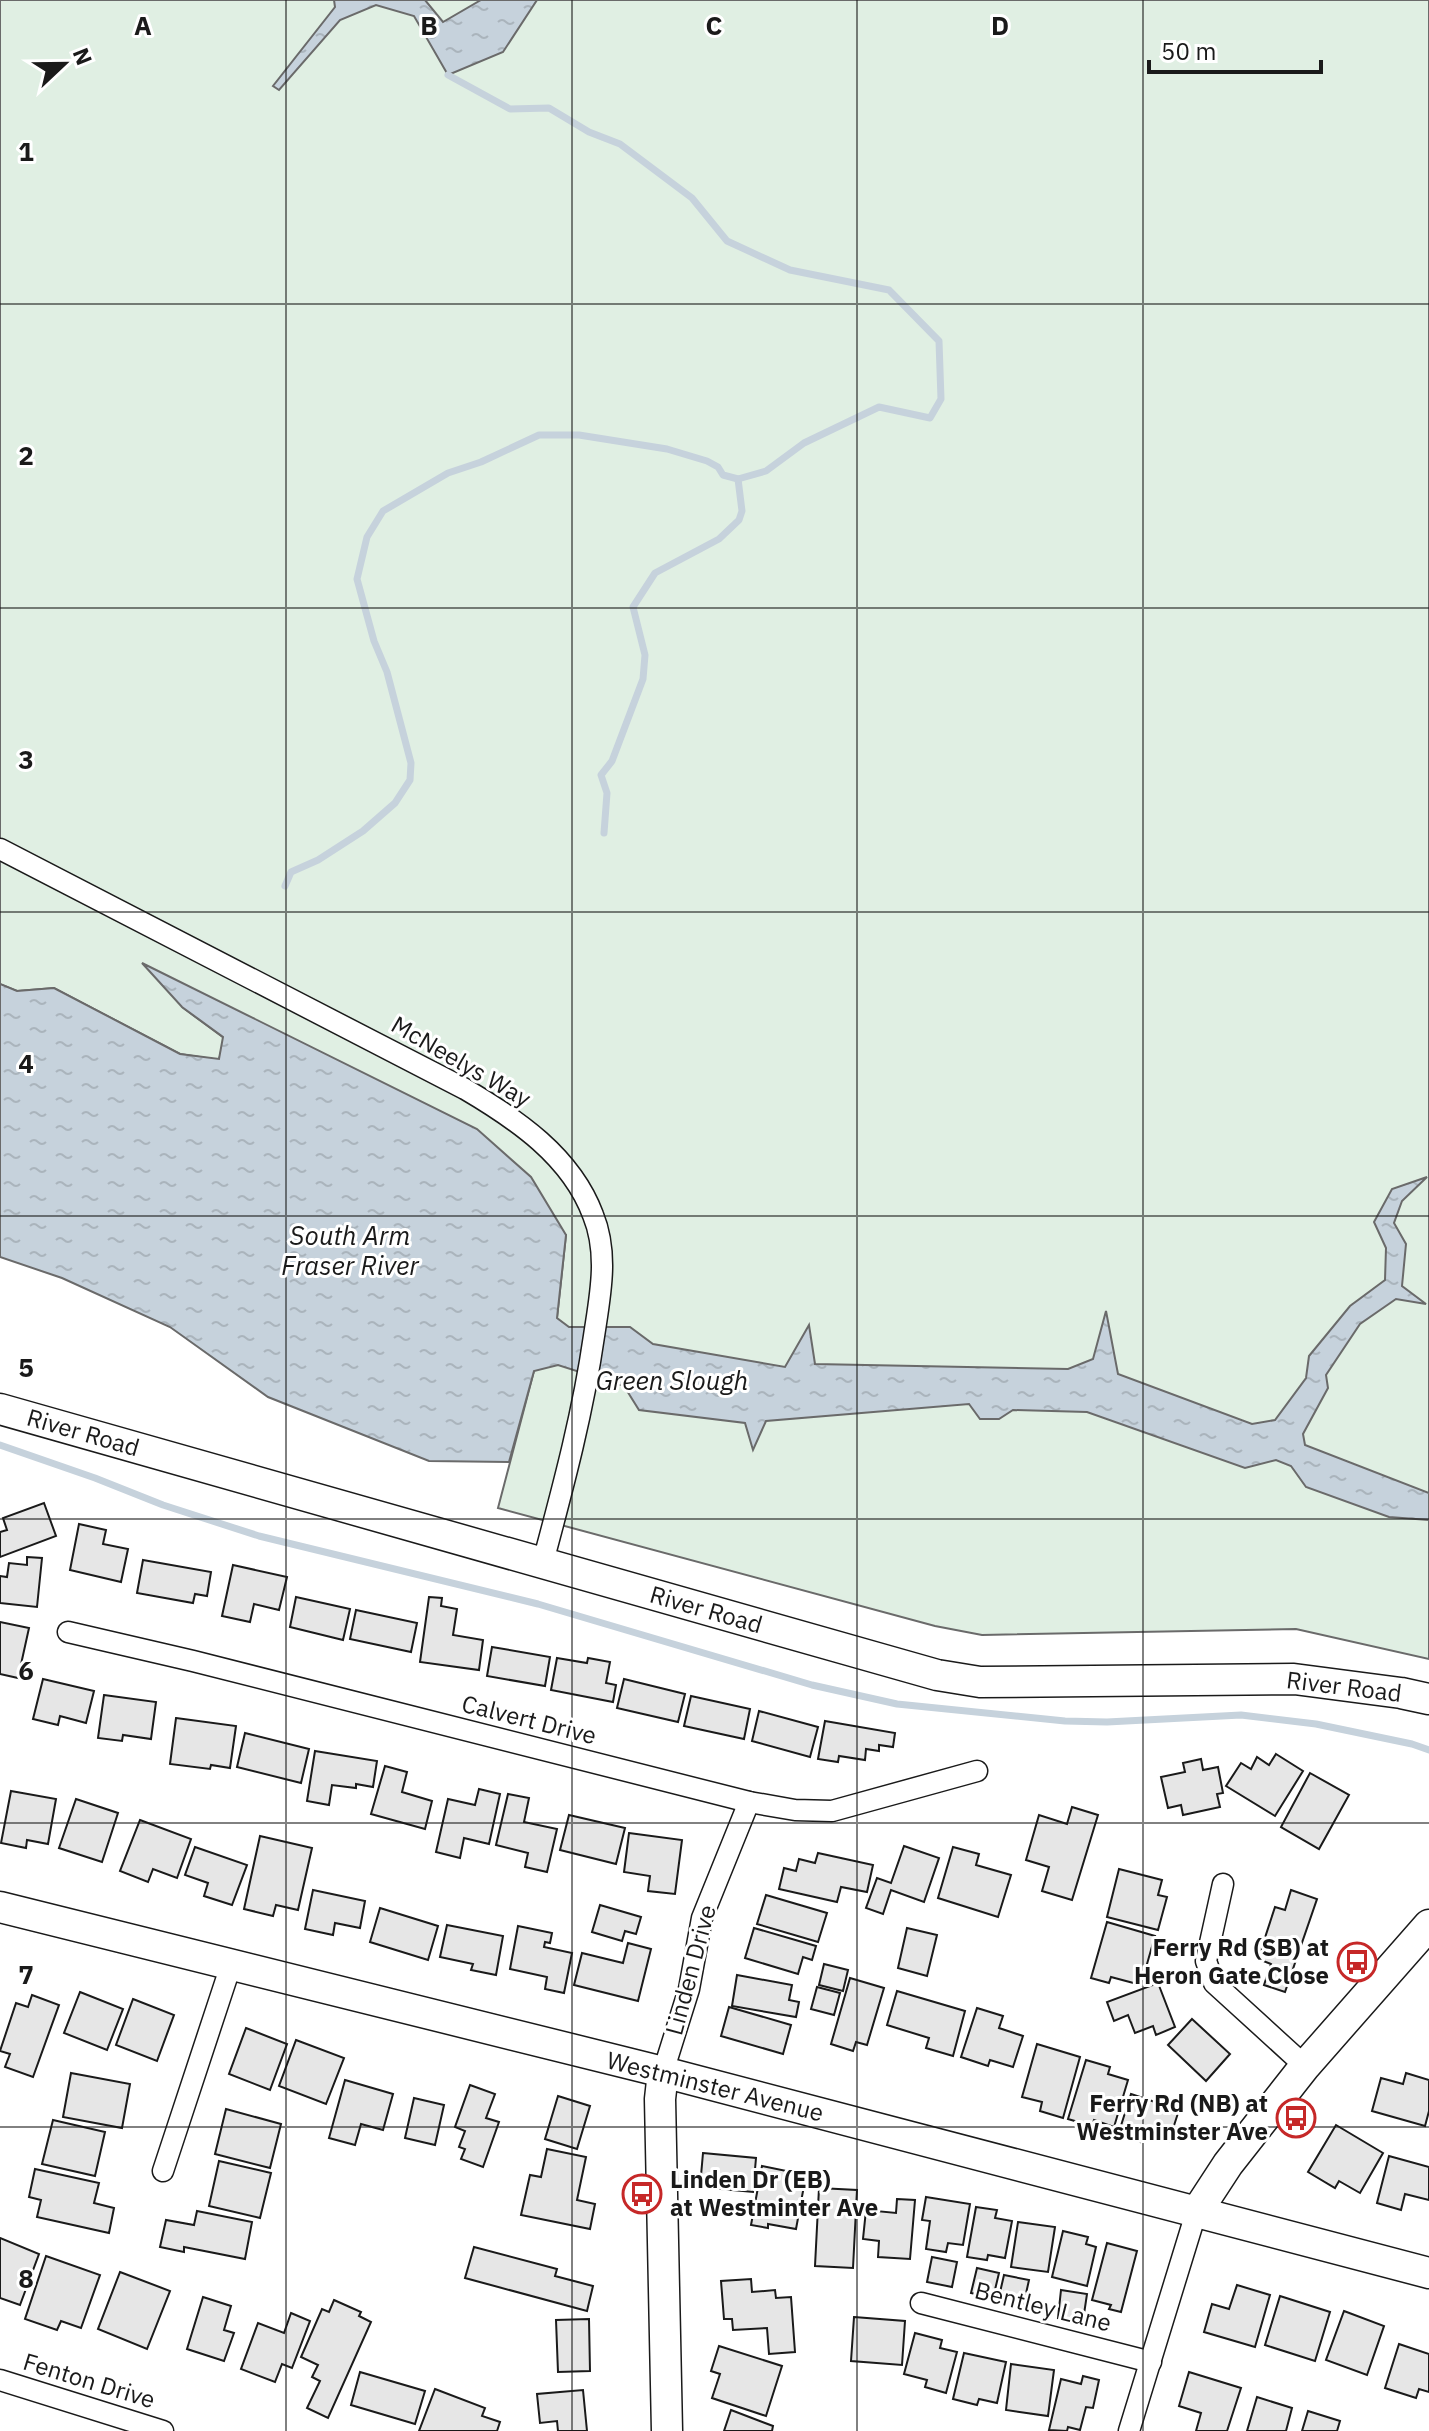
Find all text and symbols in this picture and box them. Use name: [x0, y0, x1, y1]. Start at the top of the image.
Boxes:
text: A: [134, 8, 152, 42]
text: B: [420, 8, 438, 42]
text: C: [706, 8, 723, 42]
text: D: [991, 8, 1009, 42]
north arrow: [24, 24, 104, 104]
scale bar: [1149, 24, 1321, 74]
text: 50 m: [1161, 35, 1216, 67]
text: N: [67, 44, 99, 69]
text: 1: [18, 134, 34, 168]
text: 2: [18, 438, 34, 472]
text: 3: [18, 742, 34, 776]
street label: McNeelys Way: [386, 1008, 537, 1114]
text: 4: [18, 1046, 34, 1080]
water label: South Arm Fraser River: [281, 1218, 420, 1282]
text: 5: [18, 1350, 34, 1384]
water label: Green Slough: [596, 1363, 748, 1397]
street label: River Road: [23, 1401, 143, 1463]
street label: River Road: [646, 1578, 766, 1640]
text: 6: [18, 1653, 34, 1687]
street label: River Road: [1285, 1663, 1404, 1709]
street label: Calvert Drive: [459, 1687, 600, 1751]
street label: Linden Drive: [657, 1901, 723, 2038]
place label: Ferry Rd (SB) at Heron Gate Close: [1134, 1931, 1329, 1991]
bus stop icon: Ferry Rd (SB) at Heron Gate Close: [1336, 1941, 1378, 1983]
text: 7: [18, 1957, 34, 1991]
street label: Westminster Avenue: [603, 2044, 827, 2128]
place label: Ferry Rd (NB) at Westminster Ave: [1076, 2087, 1268, 2147]
bus stop icon: Ferry Rd (NB) at Westminster Ave: [1275, 2097, 1317, 2139]
place label: Linden Dr (EB) at Westminter Ave: [670, 2163, 878, 2223]
bus stop icon: Linden Dr (EB) at Westminter Ave: [621, 2173, 663, 2215]
text: 8: [18, 2261, 34, 2295]
street label: Bentley Lane: [972, 2274, 1115, 2338]
street label: Fenton Drive: [19, 2345, 159, 2415]

